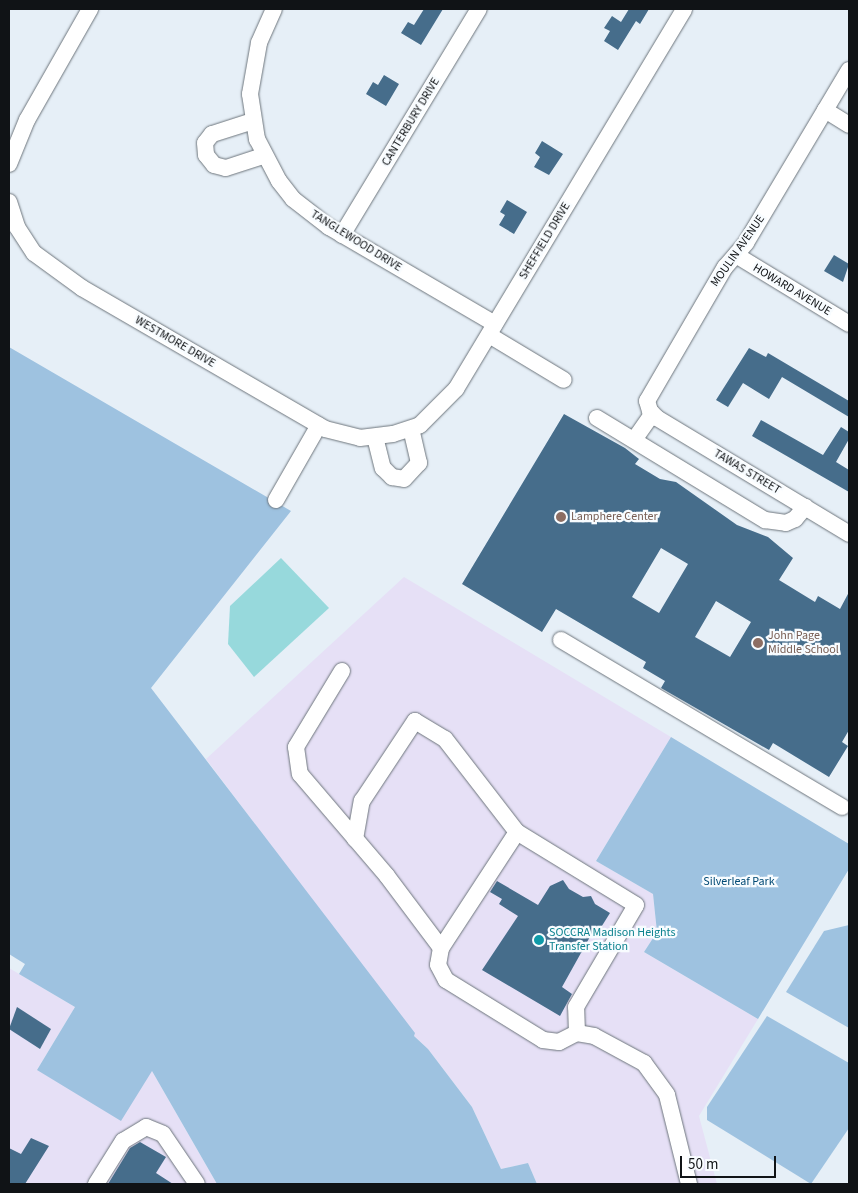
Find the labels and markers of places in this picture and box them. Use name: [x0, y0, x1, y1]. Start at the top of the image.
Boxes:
place label: Lamphere Center: [571, 510, 658, 524]
marker: Lamphere Center: [555, 511, 567, 523]
place label: John Page Middle School: [768, 629, 839, 657]
marker: John Page Middle School: [752, 637, 764, 649]
place label: SOCCRA Madison Heights Transfer Station: [549, 926, 676, 954]
marker: SOCCRA Madison Heights Transfer Station: [533, 934, 545, 946]

